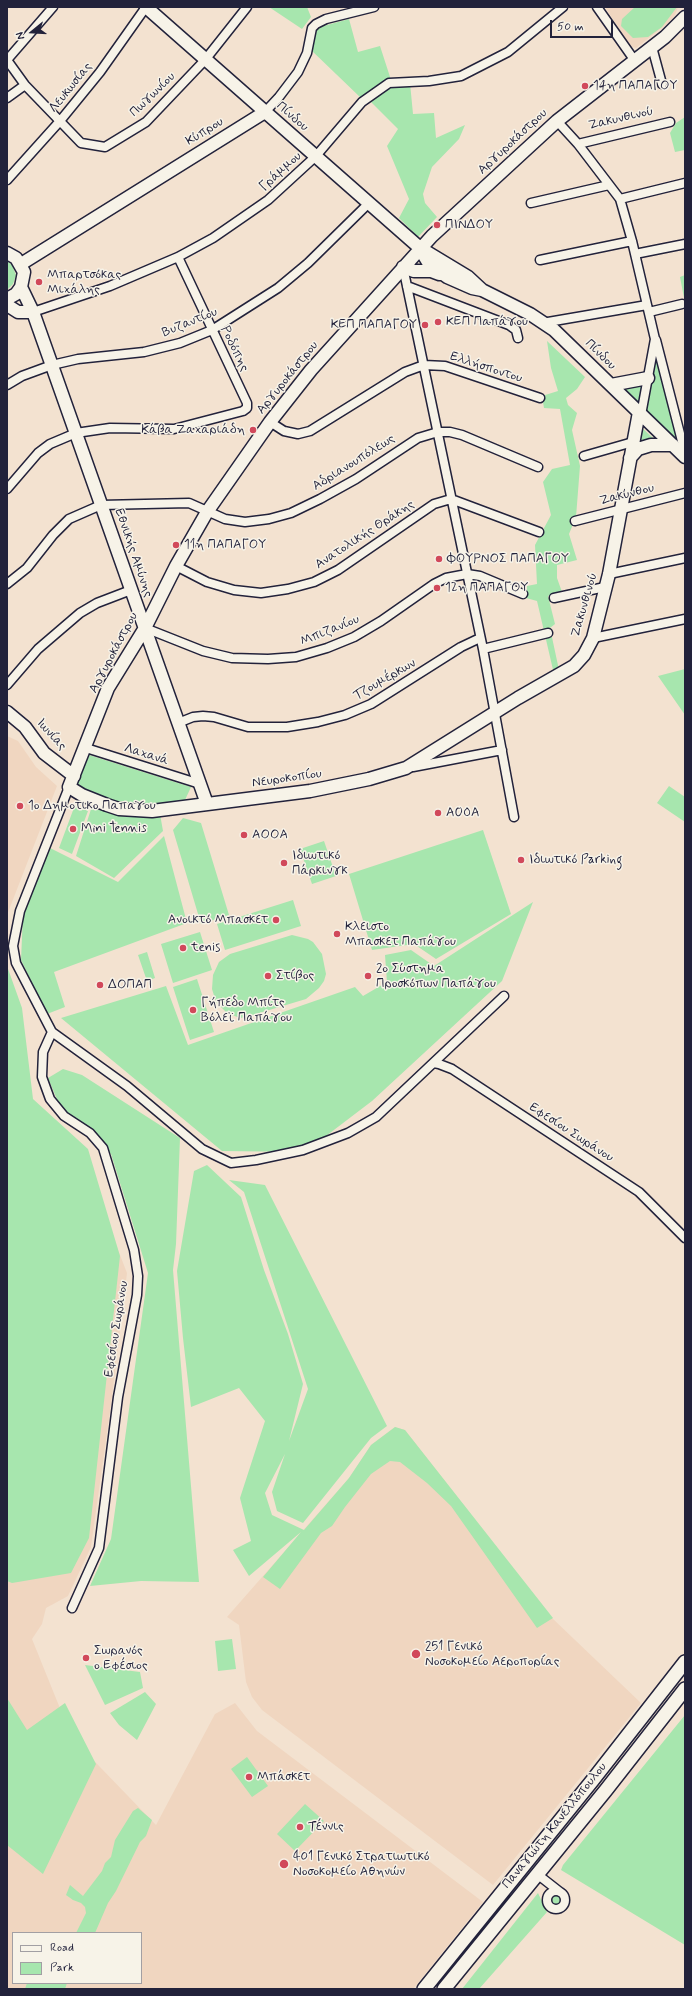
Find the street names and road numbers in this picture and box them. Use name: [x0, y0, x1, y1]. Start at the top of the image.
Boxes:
street label: Λευκωσίας: [46, 60, 96, 116]
street label: Πωγωνίου: [127, 69, 179, 121]
street label: Πίνδου: [273, 99, 311, 135]
street label: Ζακυνθινού: [587, 104, 655, 134]
street label: Αργυροκάστρου: [475, 106, 551, 178]
street label: Κύπρου: [183, 114, 227, 150]
street label: Γράμμου: [257, 149, 305, 195]
street label: Βυζαντίου: [160, 305, 220, 341]
street label: Ροδόπης: [216, 324, 252, 374]
street label: Πίνδου: [581, 336, 619, 374]
street label: Αργυροκάστρου: [254, 338, 322, 418]
street label: Ελλήσποντου: [448, 349, 524, 387]
street label: Αδριανουπόλεως: [310, 431, 398, 495]
street label: Ζακύνθου: [598, 481, 656, 509]
street label: Ανατολικής Θράκης: [312, 497, 418, 573]
street label: Εθνικής Αμύνης: [110, 506, 156, 600]
street label: Ζακυνθινού: [568, 571, 602, 639]
street label: Αργυροκάστρου: [86, 610, 142, 696]
street label: Μπιζανίου: [298, 612, 362, 650]
street label: Τζουμέρκων: [351, 656, 419, 704]
street label: Ιωνίας: [33, 716, 69, 754]
street label: Λαχανά: [122, 741, 170, 769]
street label: Νευροκοπίου: [251, 766, 323, 792]
street label: Εφεσίου Σωράνου: [526, 1100, 616, 1166]
street label: Εφεσίου Σωράνου: [102, 1280, 132, 1378]
street label: Παναγιώτη Κανελλόπουλου: [499, 1760, 611, 1892]

